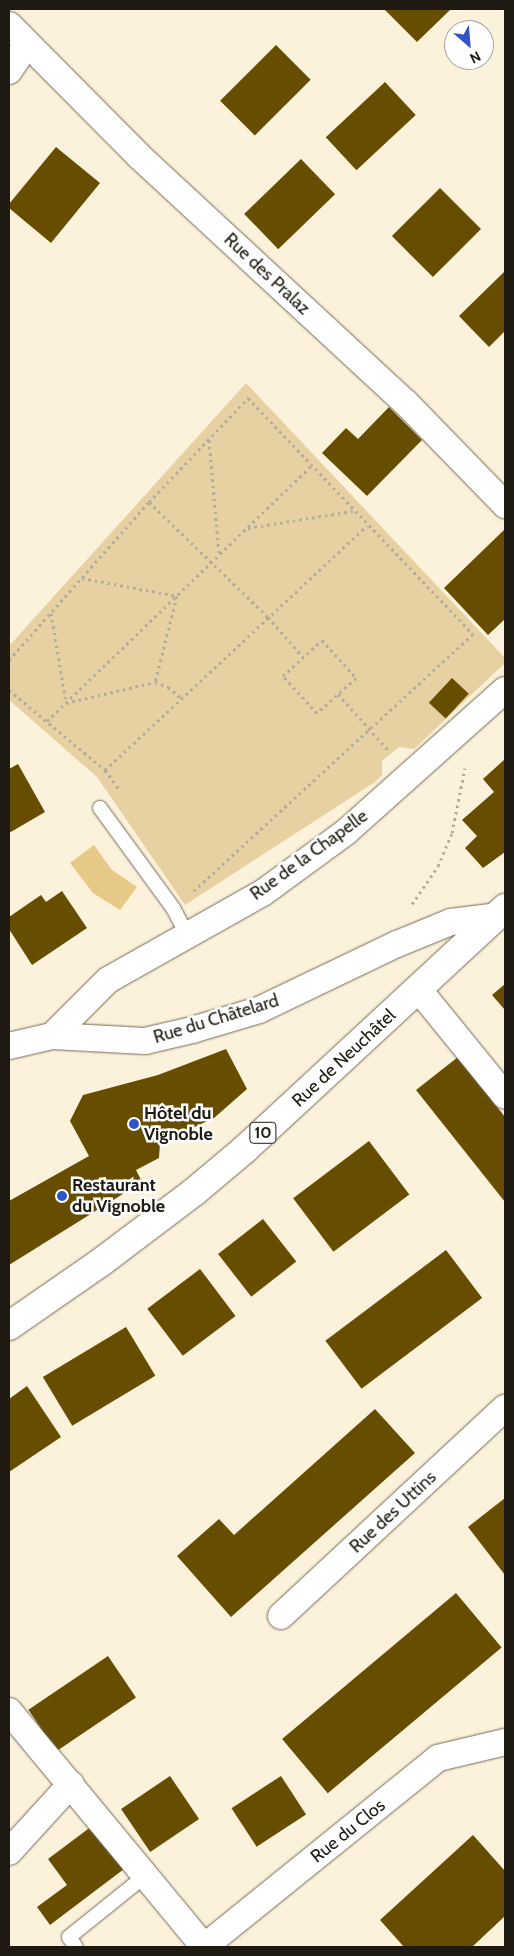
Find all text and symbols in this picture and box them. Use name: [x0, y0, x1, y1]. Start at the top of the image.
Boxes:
north arrow: [444, 20, 494, 70]
text: N: [467, 47, 484, 68]
street label: Rue des Pralaz: [219, 229, 315, 319]
street label: Rue de la Chapelle: [246, 805, 372, 905]
street label: Rue du Châtelard: [151, 990, 281, 1048]
street label: Rue de Neuchâtel: [288, 1005, 400, 1111]
place label: Hôtel du Vignoble: [144, 1103, 213, 1146]
marker: Hôtel du Vignoble: [128, 1118, 140, 1130]
road number: 10: [249, 1120, 277, 1146]
place label: Restaurant du Vignoble: [72, 1175, 165, 1218]
marker: Restaurant du Vignoble: [56, 1190, 68, 1202]
street label: Rue des Uttins: [345, 1466, 441, 1558]
street label: Rue du Clos: [306, 1794, 390, 1868]

